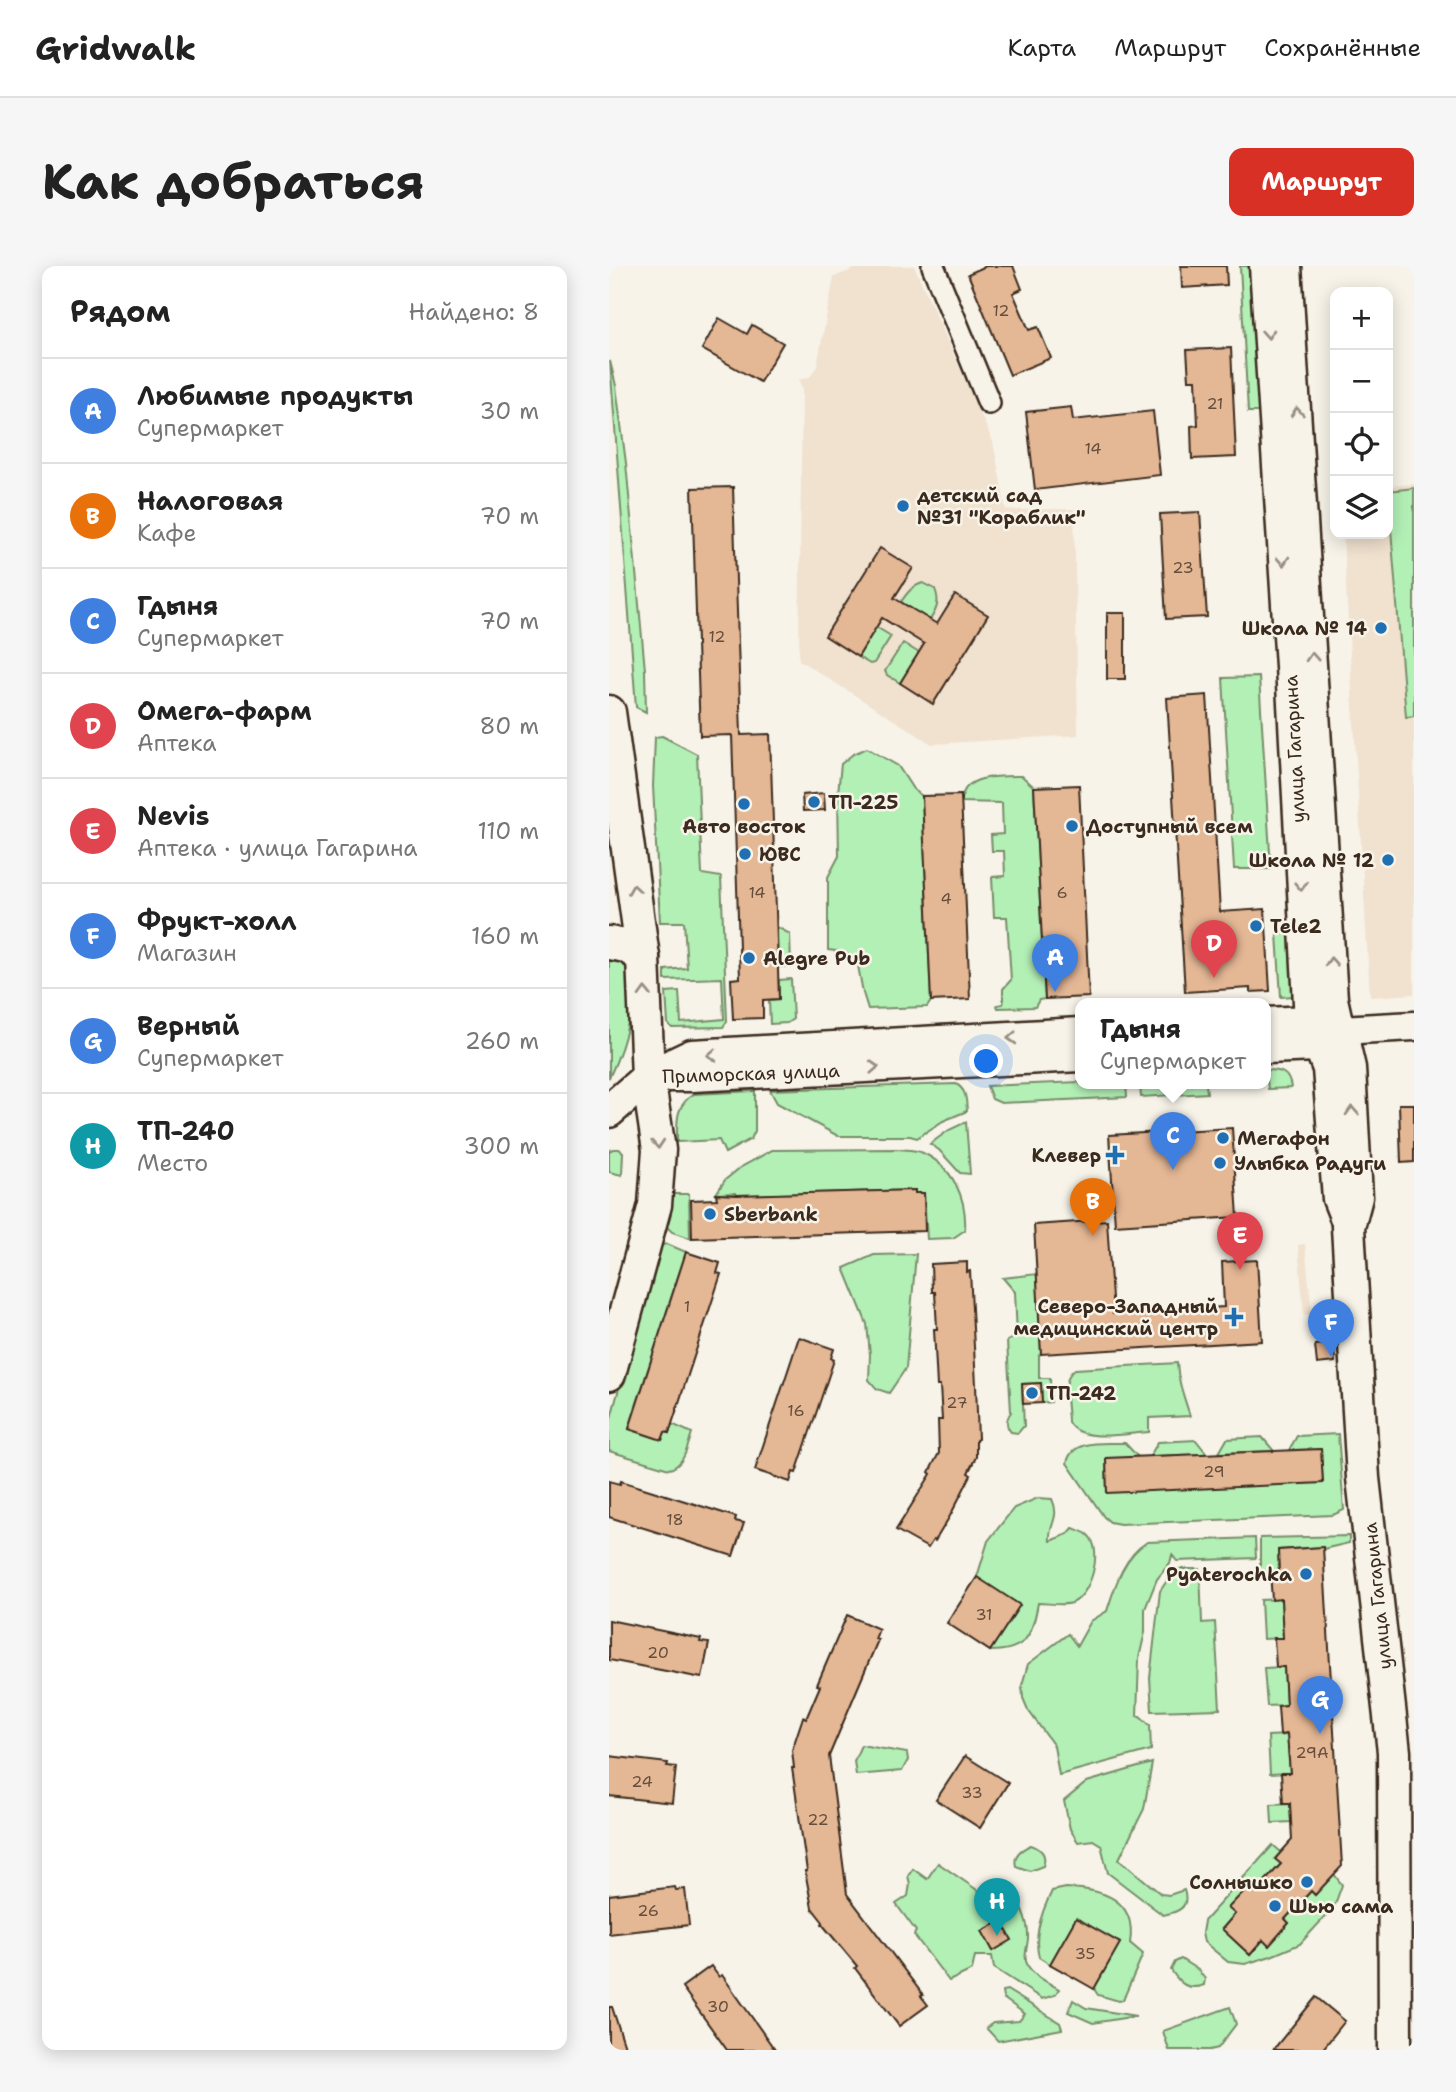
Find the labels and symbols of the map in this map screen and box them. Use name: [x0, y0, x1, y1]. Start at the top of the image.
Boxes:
house number: 12: [992, 300, 1010, 321]
one-way arrow: [1261, 329, 1276, 340]
house number: 21: [1206, 393, 1224, 414]
one-way arrow: [1290, 407, 1305, 418]
house number: 14: [1084, 438, 1102, 459]
place label: детский сад №31 "Кораблик": [917, 483, 1086, 530]
marker: детский сад №31 "Кораблик": [895, 498, 911, 514]
one-way arrow: [1275, 556, 1290, 567]
house number: 23: [1172, 557, 1194, 578]
place label: Школа № 14: [1242, 616, 1368, 641]
marker: Школа № 14: [1373, 620, 1389, 636]
house number: 12: [708, 626, 726, 647]
one-way arrow: [1305, 652, 1320, 663]
street label: улица Гагарина: [1278, 674, 1311, 823]
place label: ТП-225: [828, 790, 899, 815]
marker: ТП-225: [806, 794, 822, 810]
marker: Авто восток: [736, 796, 752, 812]
place label: Авто восток: [682, 814, 806, 839]
place label: Доступный всем: [1086, 814, 1253, 839]
marker: Доступный всем: [1064, 818, 1080, 834]
place label: ЮВС: [759, 842, 801, 867]
marker: ЮВС: [737, 846, 753, 862]
place label: Школа № 12: [1249, 848, 1374, 873]
marker: Школа № 12: [1380, 852, 1396, 868]
one-way arrow: [1294, 881, 1309, 892]
house number: 14: [748, 882, 766, 903]
house number: 6: [1056, 882, 1068, 903]
one-way arrow: [627, 883, 642, 895]
house number: 4: [940, 888, 952, 909]
place label: Tele2: [1270, 914, 1322, 939]
marker: Tele2: [1248, 918, 1264, 934]
pin: D: [1191, 920, 1237, 978]
pin: A: [1032, 934, 1078, 992]
place label: Alegre Pub: [763, 946, 871, 971]
marker: Alegre Pub: [741, 950, 757, 966]
one-way arrow: [1324, 957, 1339, 968]
one-way arrow: [637, 986, 653, 997]
one-way arrow: [1006, 1030, 1017, 1045]
your location: [969, 1044, 1003, 1078]
one-way arrow: [706, 1047, 717, 1062]
street label: Приморская улица: [662, 1058, 840, 1089]
one-way arrow: [869, 1060, 880, 1075]
one-way arrow: [1344, 1105, 1359, 1116]
pin: C: [1150, 1112, 1196, 1170]
place label: Мегафон: [1237, 1126, 1330, 1151]
marker: Мегафон: [1215, 1130, 1231, 1146]
one-way arrow: [650, 1139, 665, 1150]
place label: Клевер: [1031, 1143, 1101, 1168]
marker: Клевер: [1107, 1147, 1123, 1163]
place label: Улыбка Радуги: [1234, 1151, 1386, 1176]
marker: Улыбка Радуги: [1212, 1155, 1228, 1171]
pin: B: [1070, 1178, 1116, 1236]
place label: Sberbank: [724, 1202, 818, 1227]
marker: Sberbank: [702, 1206, 718, 1222]
pin: E: [1217, 1212, 1263, 1270]
place label: Северо-Западный медицинский центр: [1013, 1294, 1218, 1341]
house number: 1: [684, 1296, 690, 1317]
pin: F: [1308, 1299, 1354, 1357]
marker: Северо-Западный медицинский центр: [1224, 1307, 1244, 1327]
place label: ТП-242: [1046, 1381, 1116, 1406]
marker: ТП-242: [1024, 1385, 1040, 1401]
house number: 27: [946, 1392, 968, 1413]
house number: 16: [787, 1400, 805, 1421]
house number: 29: [1203, 1461, 1225, 1482]
house number: 18: [666, 1509, 684, 1530]
street label: улица Гагарина: [1357, 1521, 1398, 1671]
place label: Pyaterochka: [1166, 1562, 1292, 1587]
marker: Pyaterochka: [1298, 1566, 1314, 1582]
house number: 31: [975, 1604, 993, 1625]
house number: 20: [647, 1642, 669, 1663]
pin: G: [1297, 1676, 1343, 1734]
house number: 29А: [1295, 1742, 1329, 1763]
house number: 24: [631, 1771, 653, 1792]
house number: 33: [961, 1782, 983, 1803]
house number: 22: [807, 1809, 829, 1830]
place label: Солнышко: [1189, 1870, 1293, 1895]
marker: Солнышко: [1299, 1874, 1315, 1890]
pin: H: [974, 1878, 1020, 1936]
place label: Шью сама: [1289, 1894, 1393, 1919]
marker: Шью сама: [1267, 1898, 1283, 1914]
house number: 26: [637, 1900, 659, 1921]
house number: 35: [1075, 1943, 1095, 1964]
house number: 30: [707, 1996, 729, 2017]

